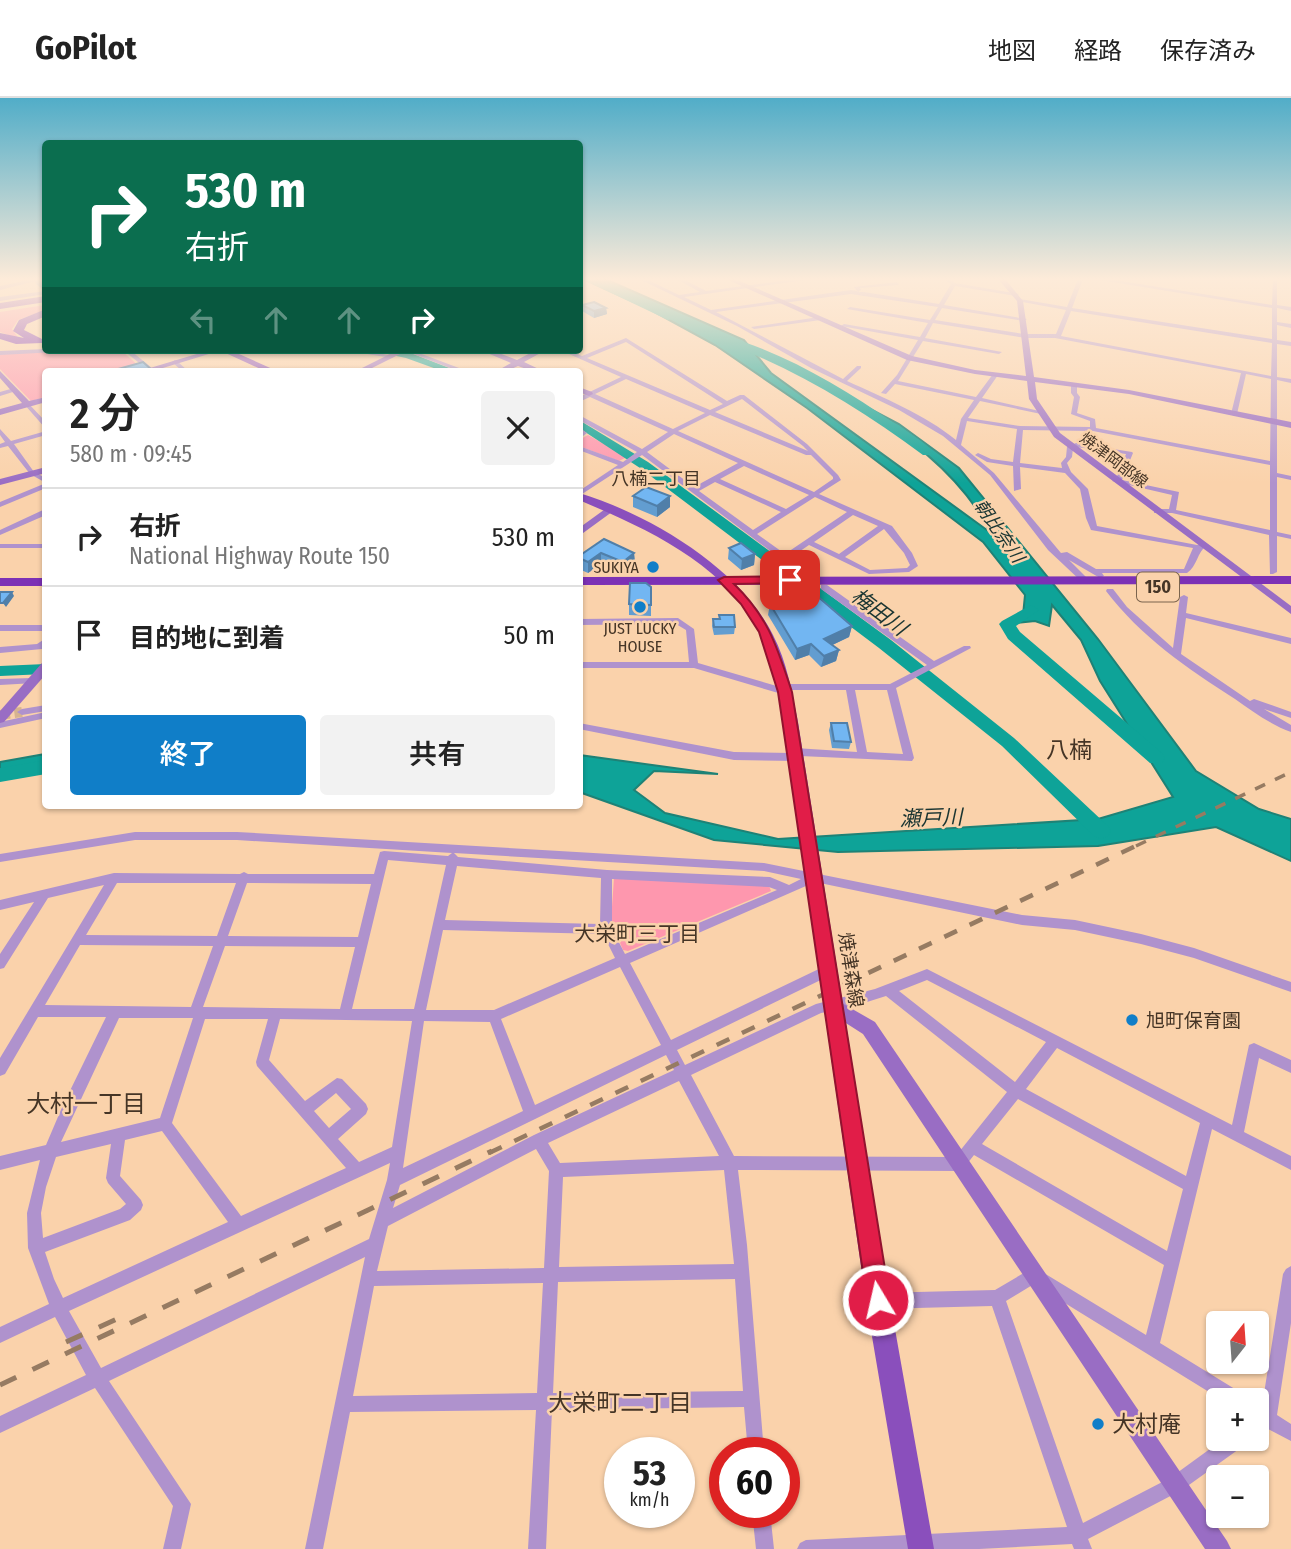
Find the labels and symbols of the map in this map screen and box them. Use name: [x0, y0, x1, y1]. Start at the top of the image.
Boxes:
street label: 焼津岡部線: [1076, 428, 1152, 492]
district label: 八楠二丁目: [611, 468, 701, 490]
water label: 朝比奈川: [969, 495, 1030, 568]
pin: [760, 550, 820, 610]
place label: SUKIYA: [593, 558, 640, 577]
marker: SUKIYA: [645, 559, 661, 575]
road number: 150: [1137, 573, 1179, 602]
water label: 梅田川: [846, 583, 914, 643]
marker: JUST LUCKY HOUSE: [632, 599, 648, 615]
place label: JUST LUCKY HOUSE: [603, 619, 677, 656]
district label: 八楠: [1046, 736, 1092, 764]
water label: 瀬戸川: [899, 804, 965, 832]
district label: 大栄町三丁目: [574, 921, 700, 947]
street label: 焼津森線: [834, 931, 868, 1009]
place label: 旭町保育園: [1146, 1009, 1241, 1032]
marker: 旭町保育園: [1124, 1012, 1140, 1028]
district label: 大村一丁目: [26, 1090, 146, 1118]
position arrow: [841, 1263, 915, 1337]
north arrow: [1206, 1311, 1269, 1374]
district label: 大栄町二丁目: [548, 1389, 692, 1417]
place label: 大村庵: [1112, 1410, 1181, 1438]
marker: 大村庵: [1090, 1416, 1106, 1432]
speed limit sign: 60: [709, 1437, 800, 1528]

